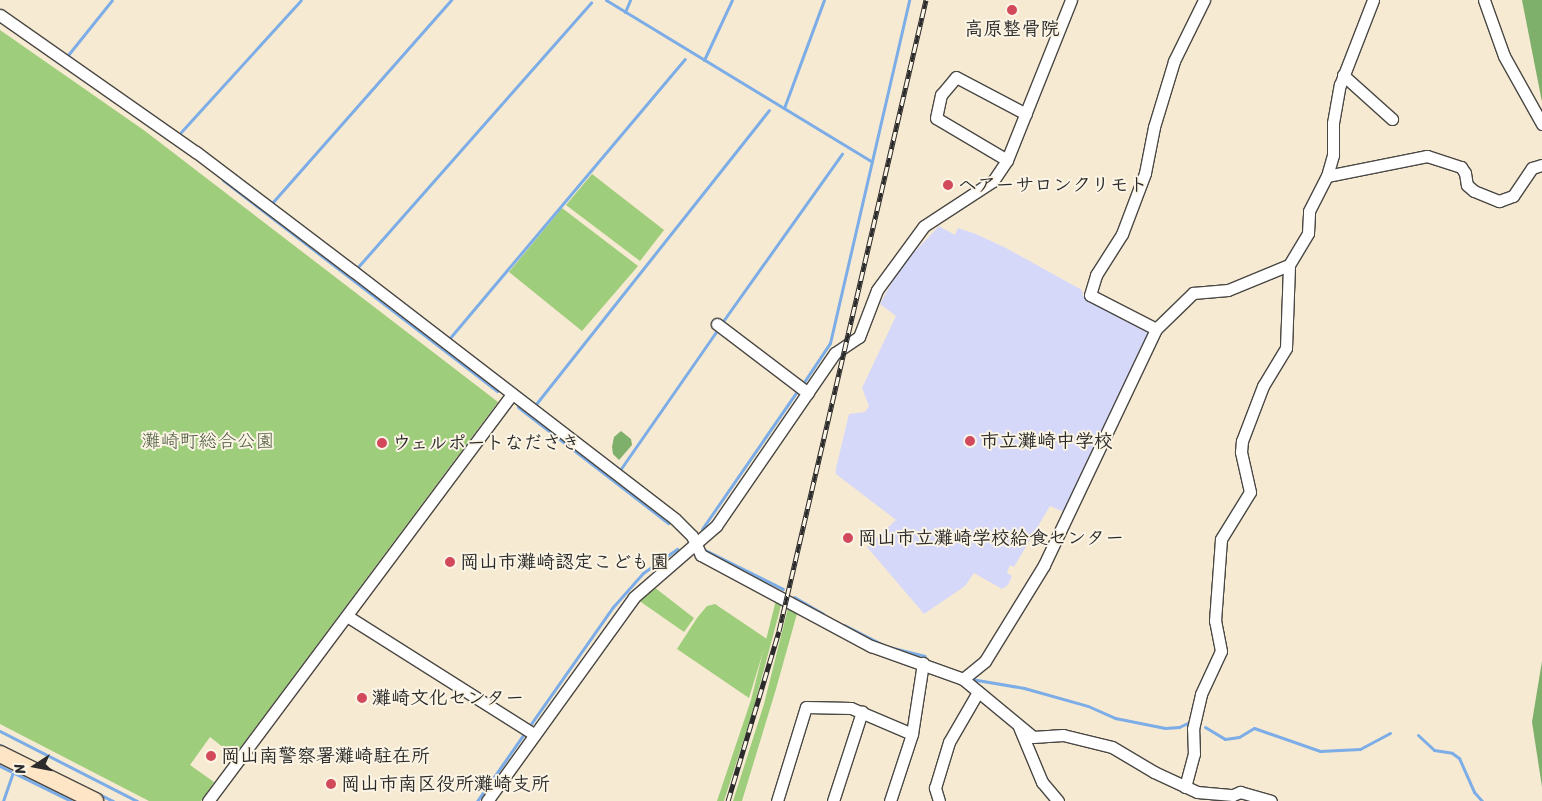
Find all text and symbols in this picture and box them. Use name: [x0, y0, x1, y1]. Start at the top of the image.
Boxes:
marker: 高原整骨院: [1006, 4, 1018, 16]
place label: 高原整骨院: [965, 18, 1059, 40]
place label: ヘアーサロンクリモト: [958, 174, 1147, 196]
marker: ヘアーサロンクリモト: [942, 179, 954, 191]
park label: 灘崎町総合公園: [142, 430, 274, 452]
place label: 市立灘崎中学校: [980, 430, 1113, 452]
place label: ウェルポートなださき: [392, 432, 582, 454]
marker: 市立灘崎中学校: [964, 435, 976, 447]
marker: ウェルポートなださき: [376, 437, 388, 449]
place label: 岡山市立灘崎学校給食センター: [858, 527, 1124, 549]
marker: 岡山市立灘崎学校給食センター: [842, 532, 854, 544]
place label: 岡山市灘崎認定こども園: [460, 551, 669, 573]
marker: 岡山市灘崎認定こども園: [444, 556, 456, 568]
place label: 灘崎文化センター: [372, 687, 524, 709]
marker: 灘崎文化センター: [356, 692, 368, 704]
north arrow: [10, 741, 60, 791]
place label: 岡山南警察署灘崎駐在所: [221, 745, 430, 767]
marker: 岡山南警察署灘崎駐在所: [205, 750, 217, 762]
text: N: [7, 762, 33, 776]
place label: 岡山市南区役所灘崎支所: [341, 773, 550, 795]
marker: 岡山市南区役所灘崎支所: [325, 778, 337, 790]

